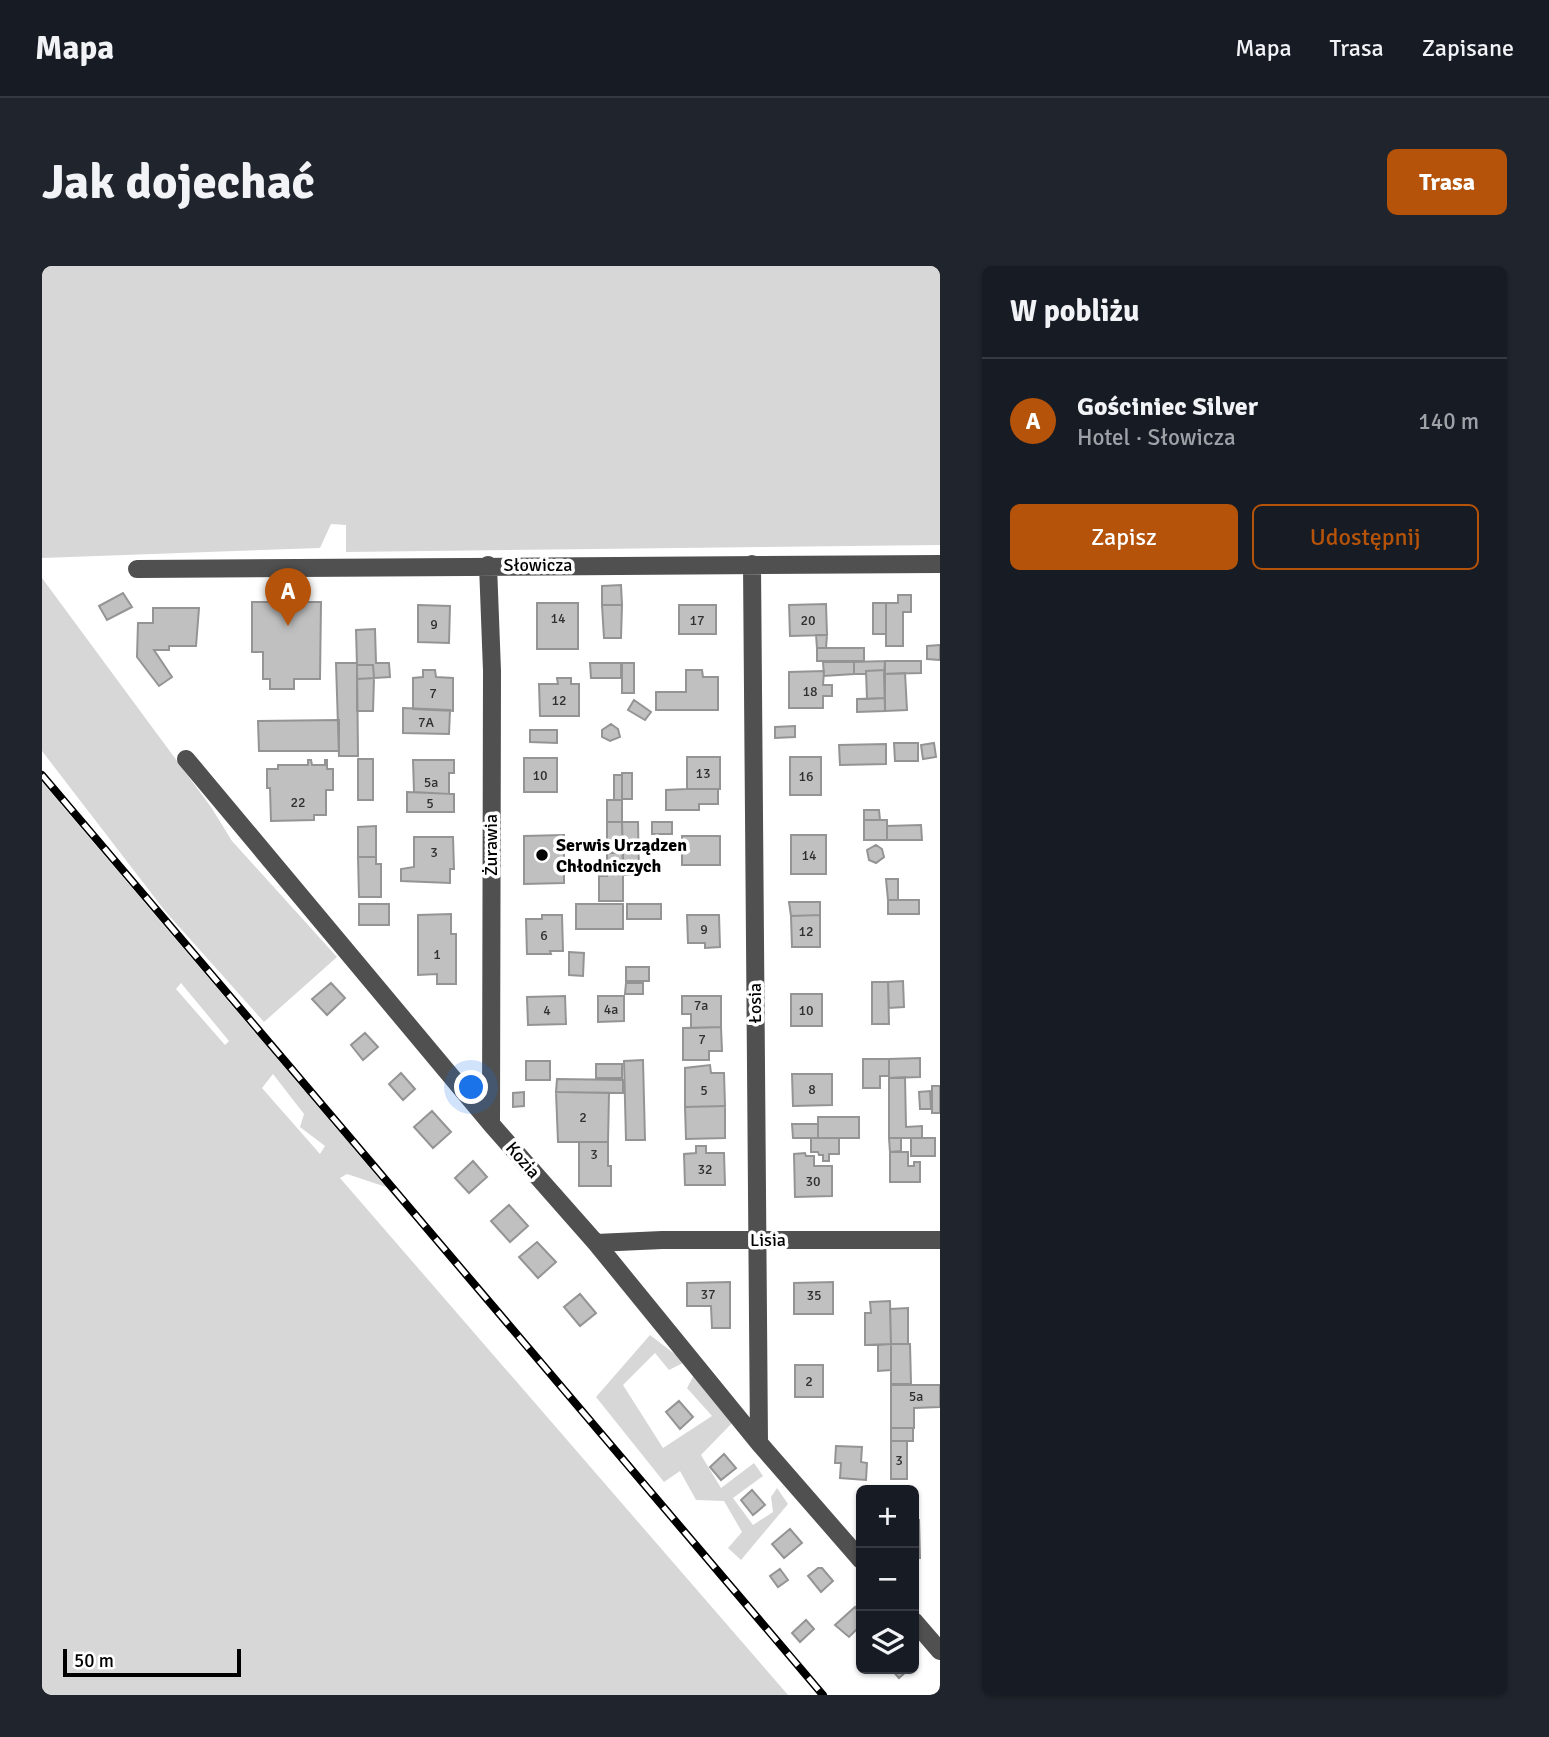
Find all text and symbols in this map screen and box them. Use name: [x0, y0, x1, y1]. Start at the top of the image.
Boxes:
text: Mapa: [35, 28, 114, 69]
text: Mapa: [1235, 33, 1292, 63]
text: Trasa: [1330, 33, 1384, 63]
text: Zapisane: [1422, 33, 1514, 63]
button: Trasa: [1387, 149, 1507, 215]
text: Jak dojechać: [42, 152, 315, 212]
text: W pobliżu: [1010, 293, 1139, 330]
text: Gościniec Silver: [1077, 391, 1258, 423]
text: A: [1026, 407, 1040, 436]
text: 140 m: [1418, 407, 1479, 436]
text: Hotel · Słowicza: [1077, 423, 1236, 452]
button: Zapisz: [1010, 504, 1238, 570]
button: Udostępnij: [1252, 504, 1479, 570]
street label: Słowicza: [504, 554, 572, 576]
pin: A: [265, 568, 311, 626]
house number: 14: [550, 610, 566, 627]
house number: 17: [689, 612, 705, 629]
house number: 20: [800, 612, 816, 629]
house number: 9: [430, 616, 438, 633]
house number: 18: [802, 683, 818, 700]
house number: 7: [429, 685, 437, 702]
house number: 12: [551, 692, 567, 709]
house number: 7A: [418, 714, 434, 731]
house number: 13: [695, 765, 711, 782]
house number: 10: [532, 767, 548, 784]
house number: 16: [798, 768, 814, 785]
house number: 5a: [424, 774, 438, 791]
house number: 22: [290, 794, 306, 811]
house number: 5: [426, 795, 434, 812]
street label: Żurawia: [480, 814, 502, 876]
place label: Serwis Urządzen Chłodniczych: [556, 834, 687, 877]
house number: 3: [430, 844, 438, 861]
marker: Serwis Urządzen Chłodniczych: [534, 847, 550, 863]
house number: 14: [801, 847, 817, 864]
house number: 9: [700, 921, 708, 938]
house number: 12: [798, 923, 814, 940]
house number: 6: [540, 927, 548, 944]
house number: 1: [433, 946, 441, 963]
street label: Łosia: [744, 983, 766, 1023]
house number: 7a: [694, 997, 708, 1014]
house number: 4a: [604, 1001, 618, 1018]
house number: 4: [543, 1002, 551, 1019]
house number: 10: [798, 1002, 814, 1019]
house number: 7: [698, 1031, 706, 1048]
your location: [454, 1070, 488, 1104]
house number: 8: [808, 1081, 816, 1098]
house number: 5: [700, 1082, 708, 1099]
house number: 2: [579, 1109, 587, 1126]
street label: Kozia: [501, 1137, 545, 1183]
house number: 3: [590, 1146, 598, 1163]
house number: 32: [697, 1161, 713, 1178]
house number: 30: [805, 1173, 821, 1190]
street label: Lisia: [750, 1229, 786, 1251]
house number: 37: [700, 1286, 716, 1303]
house number: 35: [806, 1287, 822, 1304]
house number: 2: [805, 1373, 813, 1390]
house number: 5a: [909, 1388, 923, 1405]
house number: 3: [895, 1452, 903, 1469]
map controls: [856, 1485, 919, 1674]
button: +: [856, 1485, 919, 1548]
button: −: [856, 1548, 919, 1611]
button: layers: [856, 1611, 919, 1674]
scale bar: [63, 1646, 242, 1678]
text: 50 m: [74, 1649, 114, 1673]

